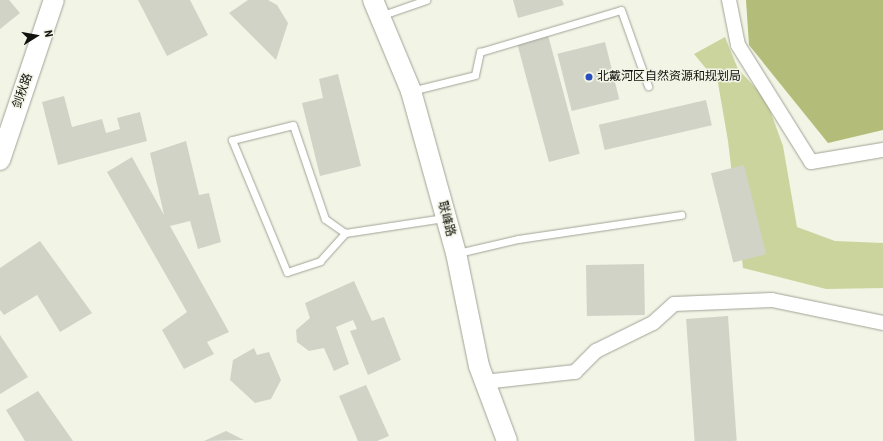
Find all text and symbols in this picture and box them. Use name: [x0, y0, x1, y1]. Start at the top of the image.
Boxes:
north arrow: [16, 16, 56, 56]
text: N: [41, 29, 55, 38]
place label: 北戴河区自然资源和规划局: [597, 70, 741, 84]
street label: 剑秋路: [10, 72, 36, 110]
marker: 北戴河区自然资源和规划局: [584, 72, 594, 82]
street label: 联峰路: [434, 200, 458, 238]

